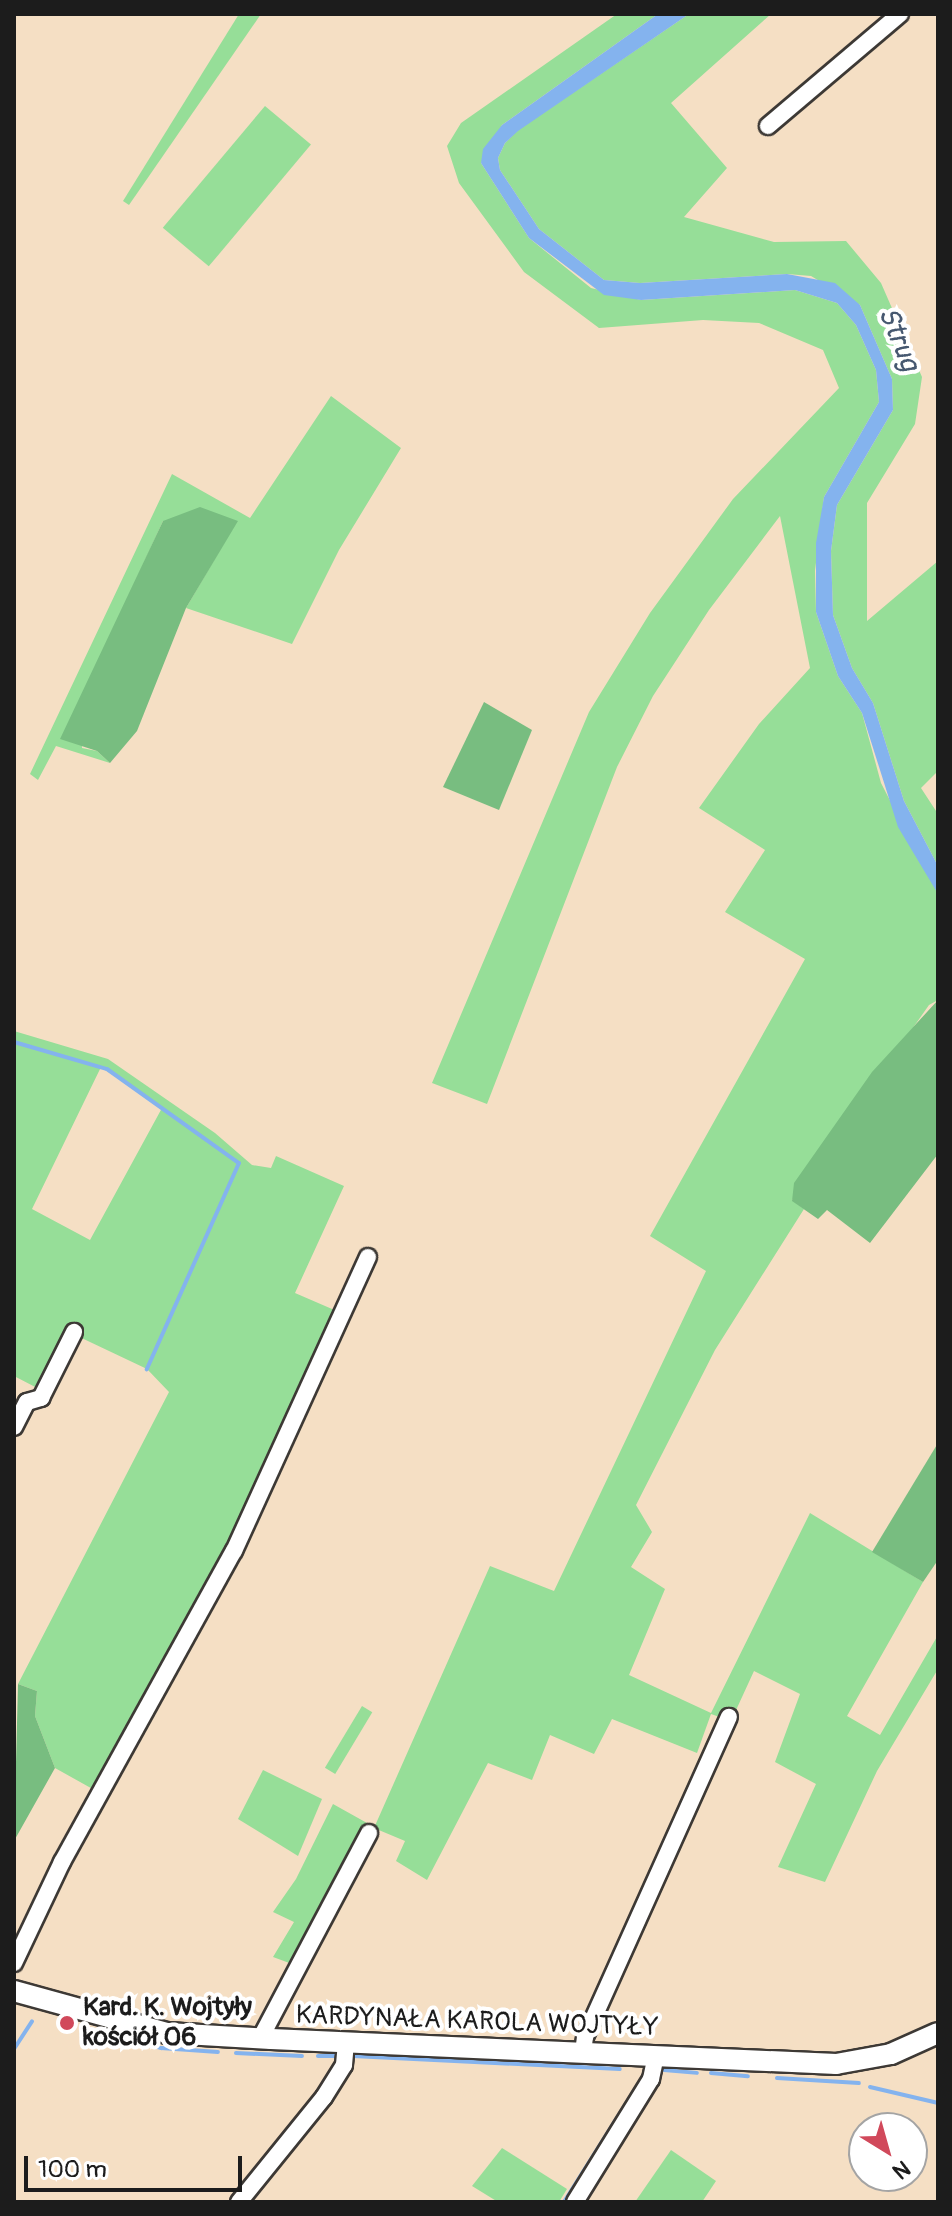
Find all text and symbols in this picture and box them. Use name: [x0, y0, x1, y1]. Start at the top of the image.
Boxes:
water label: Strug: [870, 302, 926, 376]
place label: Kard. K. Wojtyły kościół 06: [83, 1992, 252, 2054]
street label: KARDYNAŁA KAROLA WOJTYŁY: [295, 2000, 659, 2044]
marker: Kard. K. Wojtyły kościół 06: [58, 2014, 76, 2032]
north arrow: [848, 2112, 928, 2192]
scale bar: [28, 2140, 246, 2190]
text: N: [887, 2154, 916, 2185]
text: 100 m: [38, 2155, 107, 2184]

